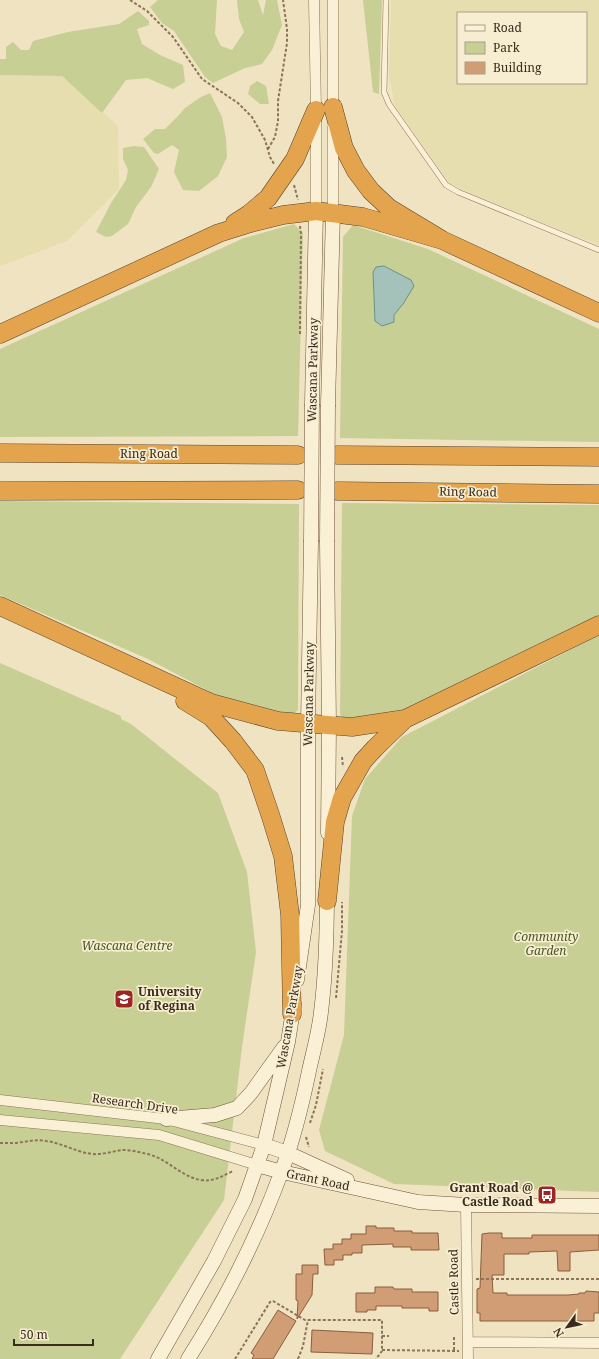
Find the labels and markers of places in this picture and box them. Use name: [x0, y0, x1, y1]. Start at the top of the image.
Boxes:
place label: University of Regina: [138, 983, 201, 1014]
school or university icon: University of Regina: [113, 988, 135, 1010]
place label: Grant Road @ Castle Road: [449, 1179, 533, 1210]
bus stop icon: Grant Road @ Castle Road: [536, 1184, 558, 1206]

